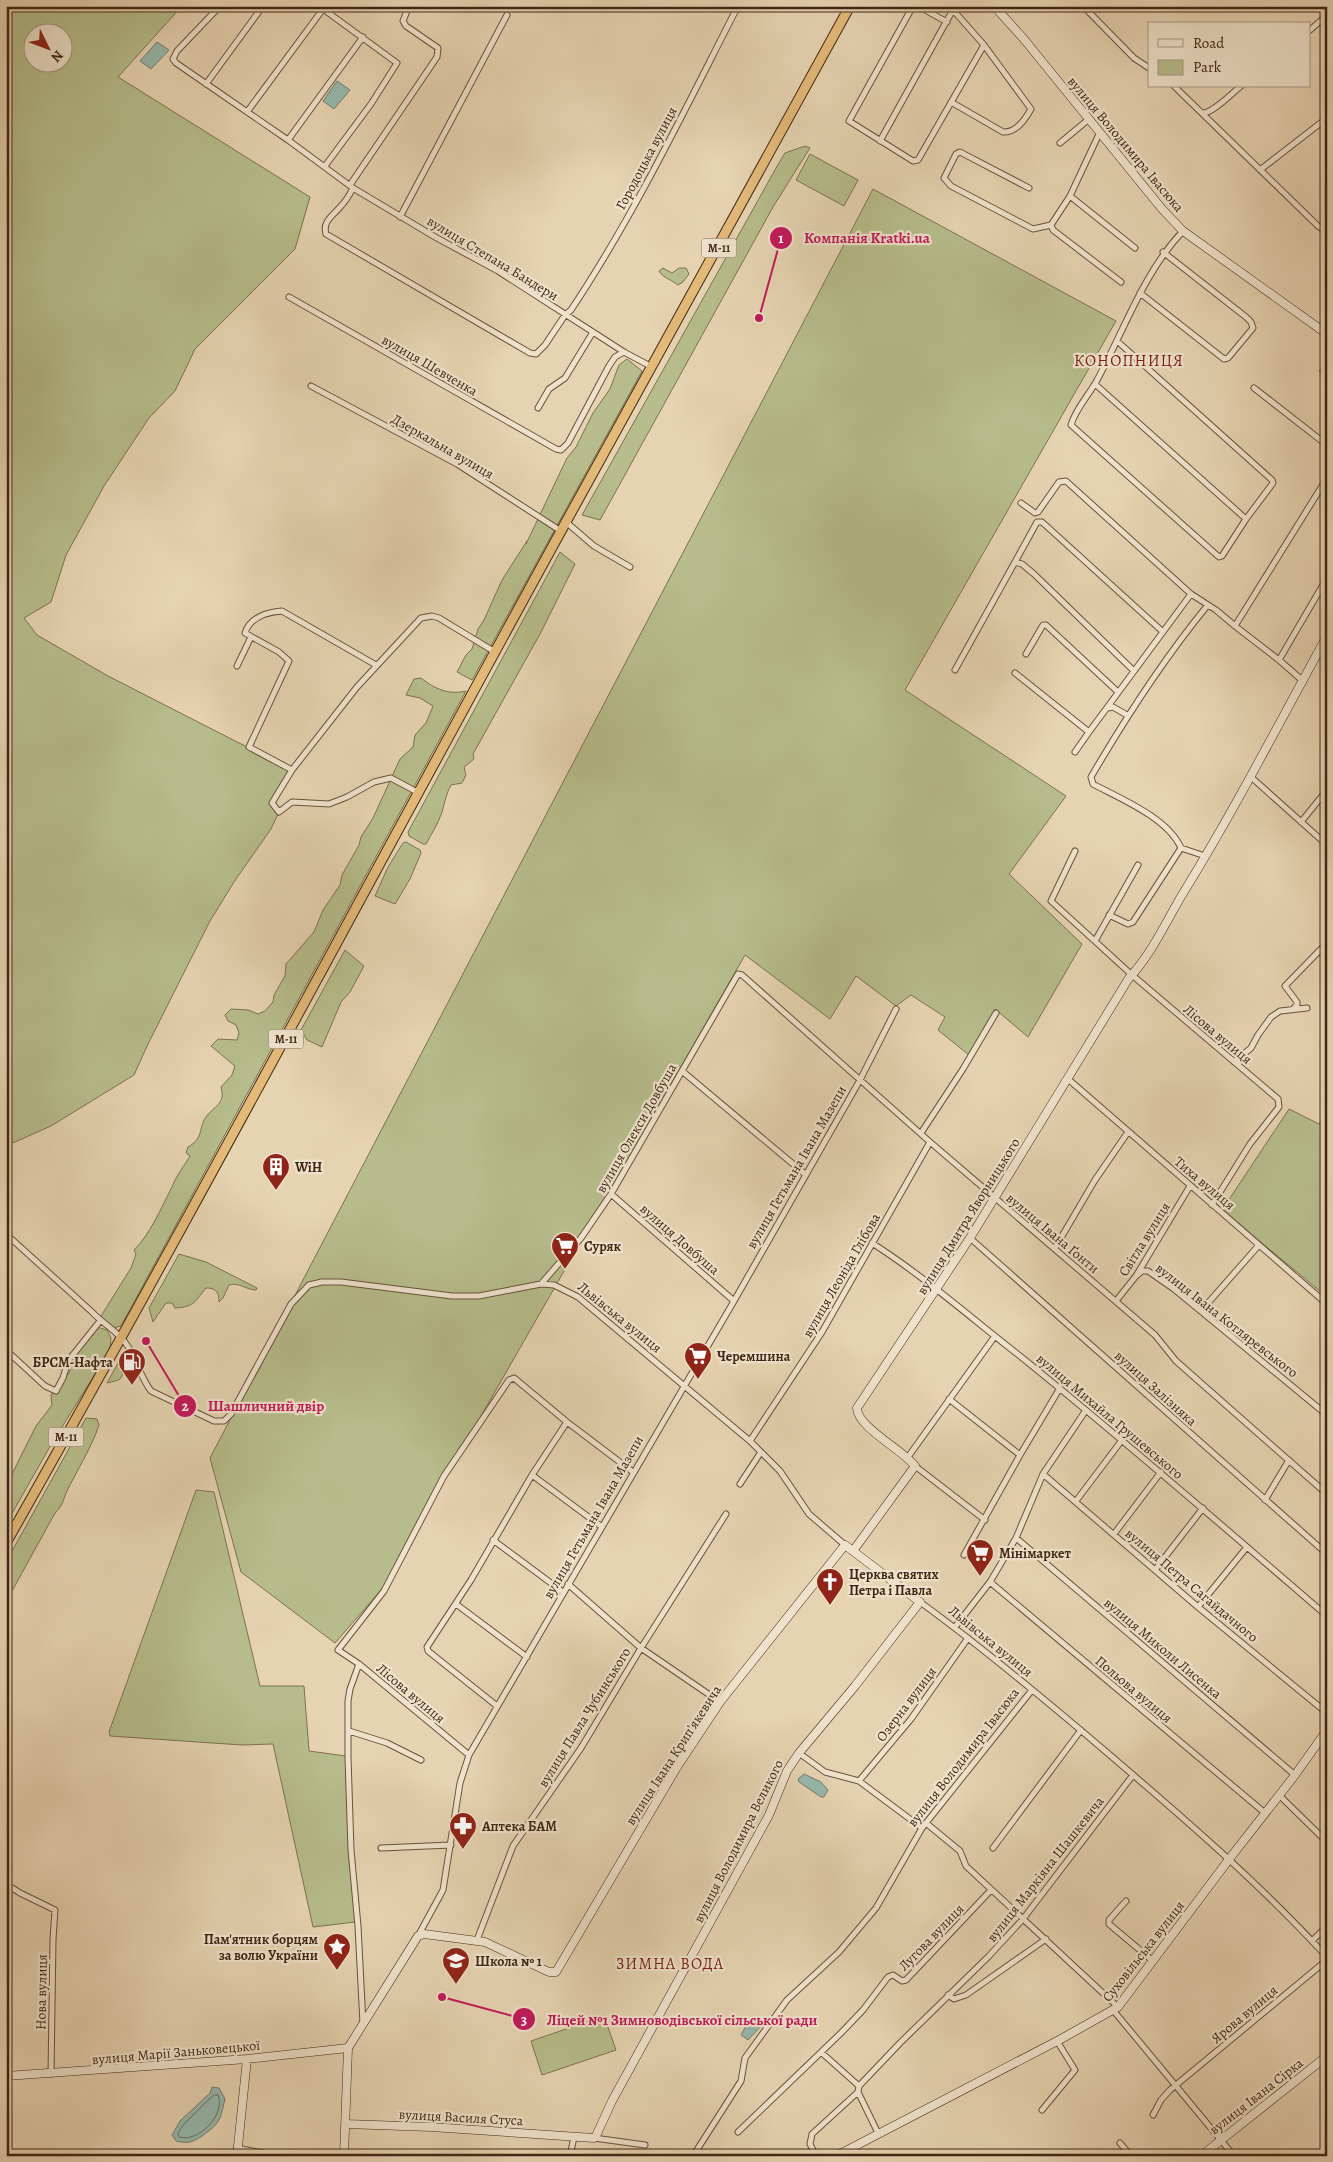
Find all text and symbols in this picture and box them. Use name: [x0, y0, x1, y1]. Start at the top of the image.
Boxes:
north arrow: [22, 22, 72, 72]
legend: [1148, 22, 1310, 88]
text: Road: [1193, 33, 1225, 53]
text: N: [47, 46, 68, 67]
text: Park: [1193, 57, 1222, 77]
street label: вулиця Володимира Івасюка: [1063, 72, 1188, 217]
street label: Городоцька вулиця: [611, 103, 682, 213]
street label: вулиця Степана Бандери: [423, 212, 562, 305]
callout: Компанія Kratki.ua: [769, 223, 940, 253]
text: 1: [778, 228, 784, 248]
text: Компанія Kratki.ua: [804, 228, 931, 248]
road number: М-11: [702, 238, 736, 258]
street label: вулиця Шевченка: [378, 330, 482, 401]
district label: КОНОПНИЦЯ: [1074, 350, 1184, 372]
street label: Дзеркальна вулиця: [388, 409, 498, 484]
street label: Лісова вулиця: [1179, 1000, 1256, 1069]
road number: М-11: [268, 1030, 304, 1048]
street label: вулиця Олекси Довбуша: [592, 1060, 682, 1196]
street label: вулиця Гетьмана Івана Мазепи: [742, 1082, 851, 1252]
street label: вулиця Дмитра Яворницького: [912, 1134, 1025, 1298]
building icon: WiH: [261, 1152, 291, 1191]
street label: Тиха вулиця: [1170, 1152, 1239, 1215]
place label: WiH: [294, 1158, 322, 1177]
street label: вулиця Івана Ґонти: [1002, 1189, 1103, 1278]
street label: Світла вулиця: [1114, 1198, 1175, 1280]
street label: вулиця Довбуша: [636, 1200, 724, 1280]
street label: вулиця Леоніда Глібова: [798, 1209, 885, 1341]
supermarket icon: Суряк: [550, 1231, 580, 1270]
place label: Суряк: [584, 1237, 622, 1256]
street label: вулиця Івана Котляревського: [1152, 1259, 1302, 1382]
street label: Львівська вулиця: [574, 1277, 666, 1357]
supermarket icon: Черемшина: [683, 1341, 713, 1380]
street label: вулиця Залізняка: [1110, 1346, 1201, 1431]
fuel station icon: БРСМ-Нафта: [117, 1347, 147, 1386]
place label: Черемшина: [717, 1347, 791, 1366]
street label: вулиця Михайла Грушевського: [1032, 1349, 1187, 1484]
place label: БРСМ-Нафта: [33, 1353, 113, 1372]
callout: Шашличний двір: [173, 1391, 334, 1421]
text: 2: [181, 1396, 189, 1416]
text: Шашличний двір: [208, 1396, 324, 1416]
road number: М-11: [48, 1428, 84, 1446]
street label: вулиця Гетьмана Івана Мазепи: [539, 1432, 648, 1602]
street label: вулиця Петра Сагайдачного: [1121, 1524, 1262, 1647]
supermarket icon: Мінімаркет: [965, 1538, 995, 1577]
place label: Мінімаркет: [999, 1544, 1072, 1563]
place label: Церква святих Петра і Павла: [849, 1565, 939, 1600]
church icon: Церква святих Петра і Павла: [815, 1567, 845, 1606]
street label: вулиця Миколи Лисенка: [1100, 1593, 1226, 1704]
street label: Львівська вулиця: [945, 1601, 1037, 1681]
street label: вулиця Павла Чубинського: [534, 1644, 635, 1791]
street label: Польова вулиця: [1091, 1651, 1177, 1727]
street label: Лісова вулиця: [372, 1659, 449, 1728]
street label: Озерна вулиця: [872, 1663, 941, 1746]
street label: вулиця Івана Крипʼякевича: [621, 1681, 726, 1829]
street label: вулиця Володимира Івасюка: [903, 1683, 1024, 1831]
street label: вулиця Володимира Великого: [689, 1756, 788, 1926]
street label: вулиця Маркіяна Шашкевича: [982, 1792, 1109, 1946]
pharmacy icon: Аптека БАМ: [448, 1811, 478, 1850]
place label: Аптека БАМ: [481, 1817, 557, 1836]
street label: Суховільська вулиця: [1098, 1897, 1189, 2006]
street label: Лугова вулиця: [894, 1899, 968, 1975]
place label: Пам'ятник борцям за волю України: [204, 1930, 319, 1965]
place icon: Пам'ятник борцям за волю України: [322, 1932, 352, 1971]
school or university icon: Школа № 1: [441, 1946, 471, 1985]
place label: Школа № 1: [475, 1952, 542, 1971]
district label: ЗИМНА ВОДА: [616, 1953, 724, 1975]
street label: Нова вулиця: [31, 1954, 52, 2030]
street label: Ярова вулиця: [1207, 1981, 1282, 2048]
callout: Ліцей №1 Зимноводівської сільської ради: [512, 2004, 827, 2034]
text: 3: [521, 2010, 527, 2030]
text: Ліцей №1 Зимноводівської сільської ради: [547, 2010, 817, 2030]
street label: вулиця Марії Заньковецької: [91, 2036, 261, 2069]
street label: вулиця Івана Сірка: [1205, 2053, 1308, 2139]
street label: вулиця Василя Стуса: [398, 2105, 524, 2130]

